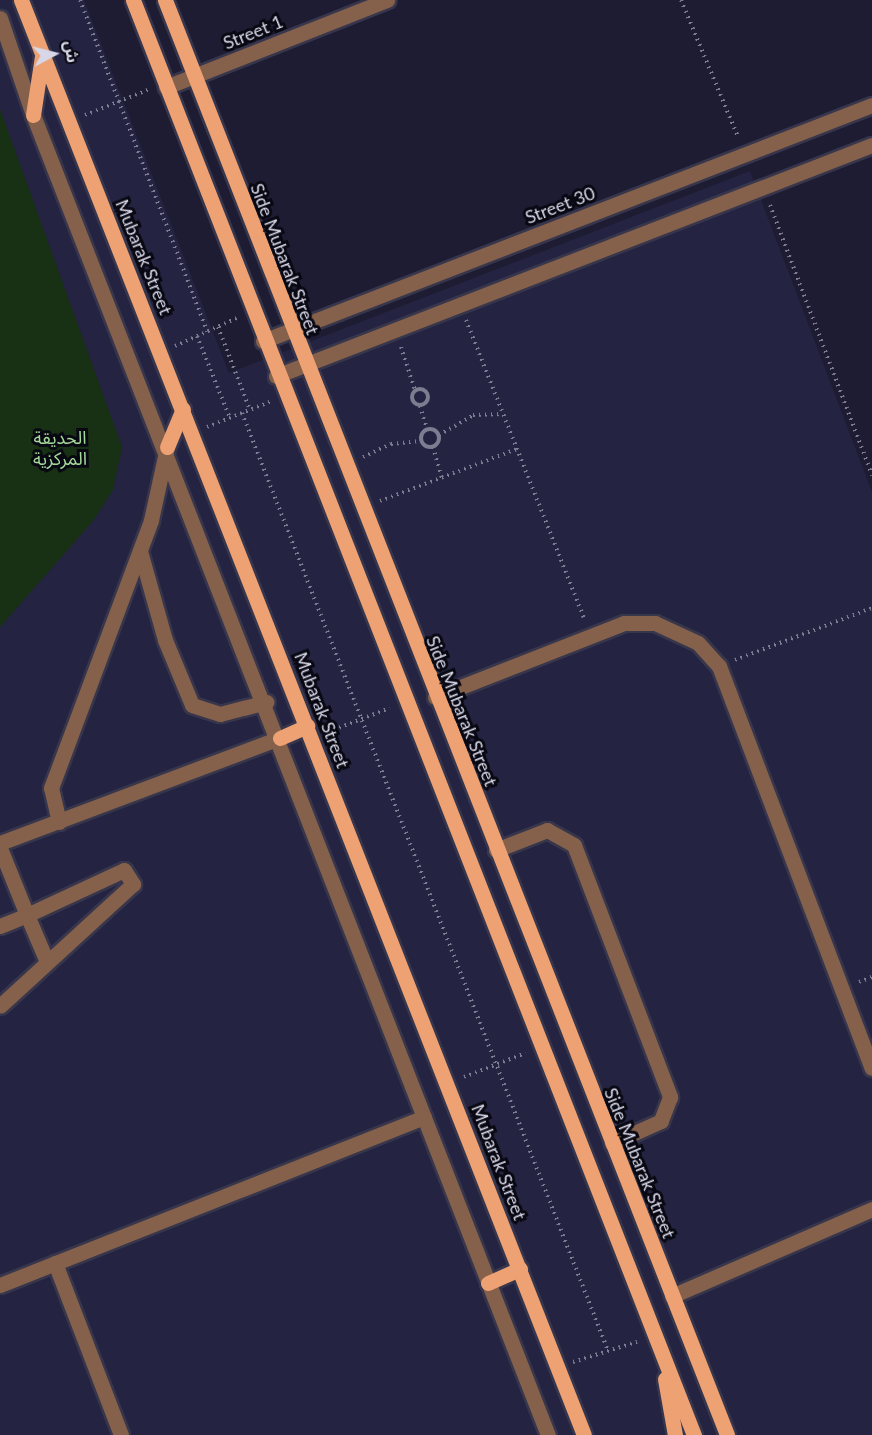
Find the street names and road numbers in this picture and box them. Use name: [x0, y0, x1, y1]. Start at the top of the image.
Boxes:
street label: Street 1: [220, 10, 286, 54]
street label: Side Mubarak Street: [246, 180, 324, 338]
street label: Street 30: [522, 182, 598, 228]
street label: Mubarak Street: [111, 196, 177, 318]
street label: Side Mubarak Street: [422, 633, 502, 789]
street label: Mubarak Street: [290, 649, 354, 771]
street label: Side Mubarak Street: [600, 1085, 680, 1241]
street label: Mubarak Street: [467, 1101, 531, 1223]

